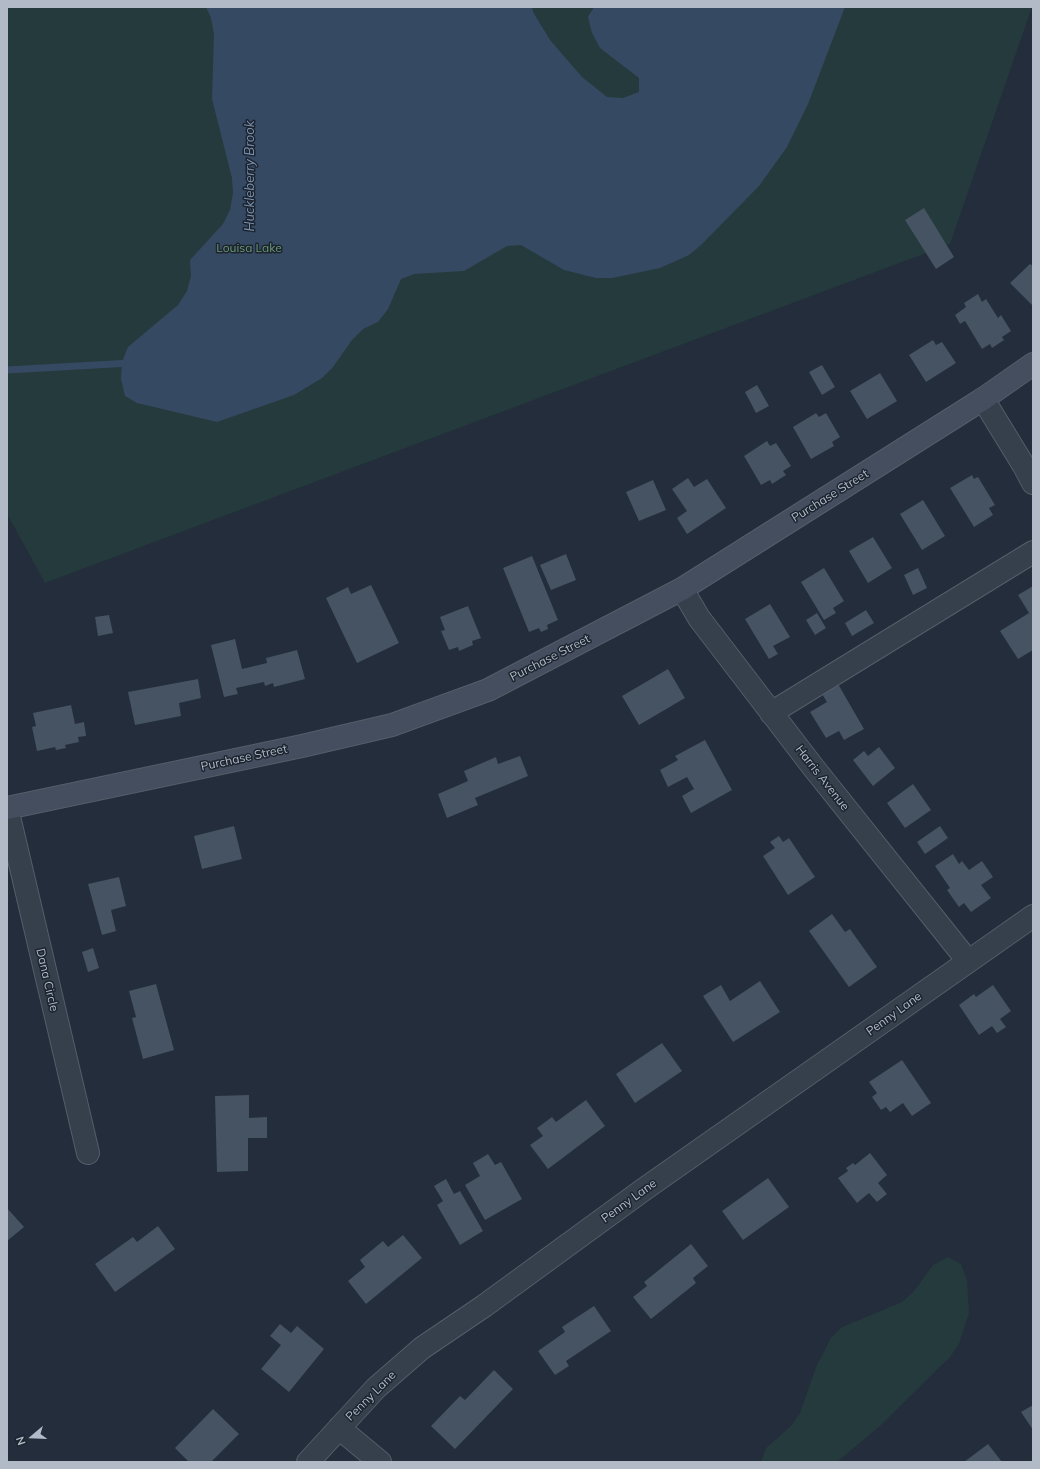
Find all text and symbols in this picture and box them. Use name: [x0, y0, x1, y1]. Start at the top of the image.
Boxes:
water label: Huckleberry Brook: [242, 121, 258, 231]
park label: Louisa Lake: [216, 241, 282, 255]
street label: Purchase Street: [789, 467, 871, 525]
street label: Purchase Street: [508, 632, 592, 684]
street label: Purchase Street: [200, 742, 288, 774]
street label: Harris Avenue: [792, 743, 852, 813]
street label: Dana Circle: [33, 947, 61, 1013]
street label: Penny Lane: [864, 989, 924, 1039]
street label: Penny Lane: [599, 1176, 659, 1226]
street label: Penny Lane: [343, 1368, 399, 1424]
north arrow: [12, 1417, 52, 1457]
text: N: [13, 1435, 29, 1447]

